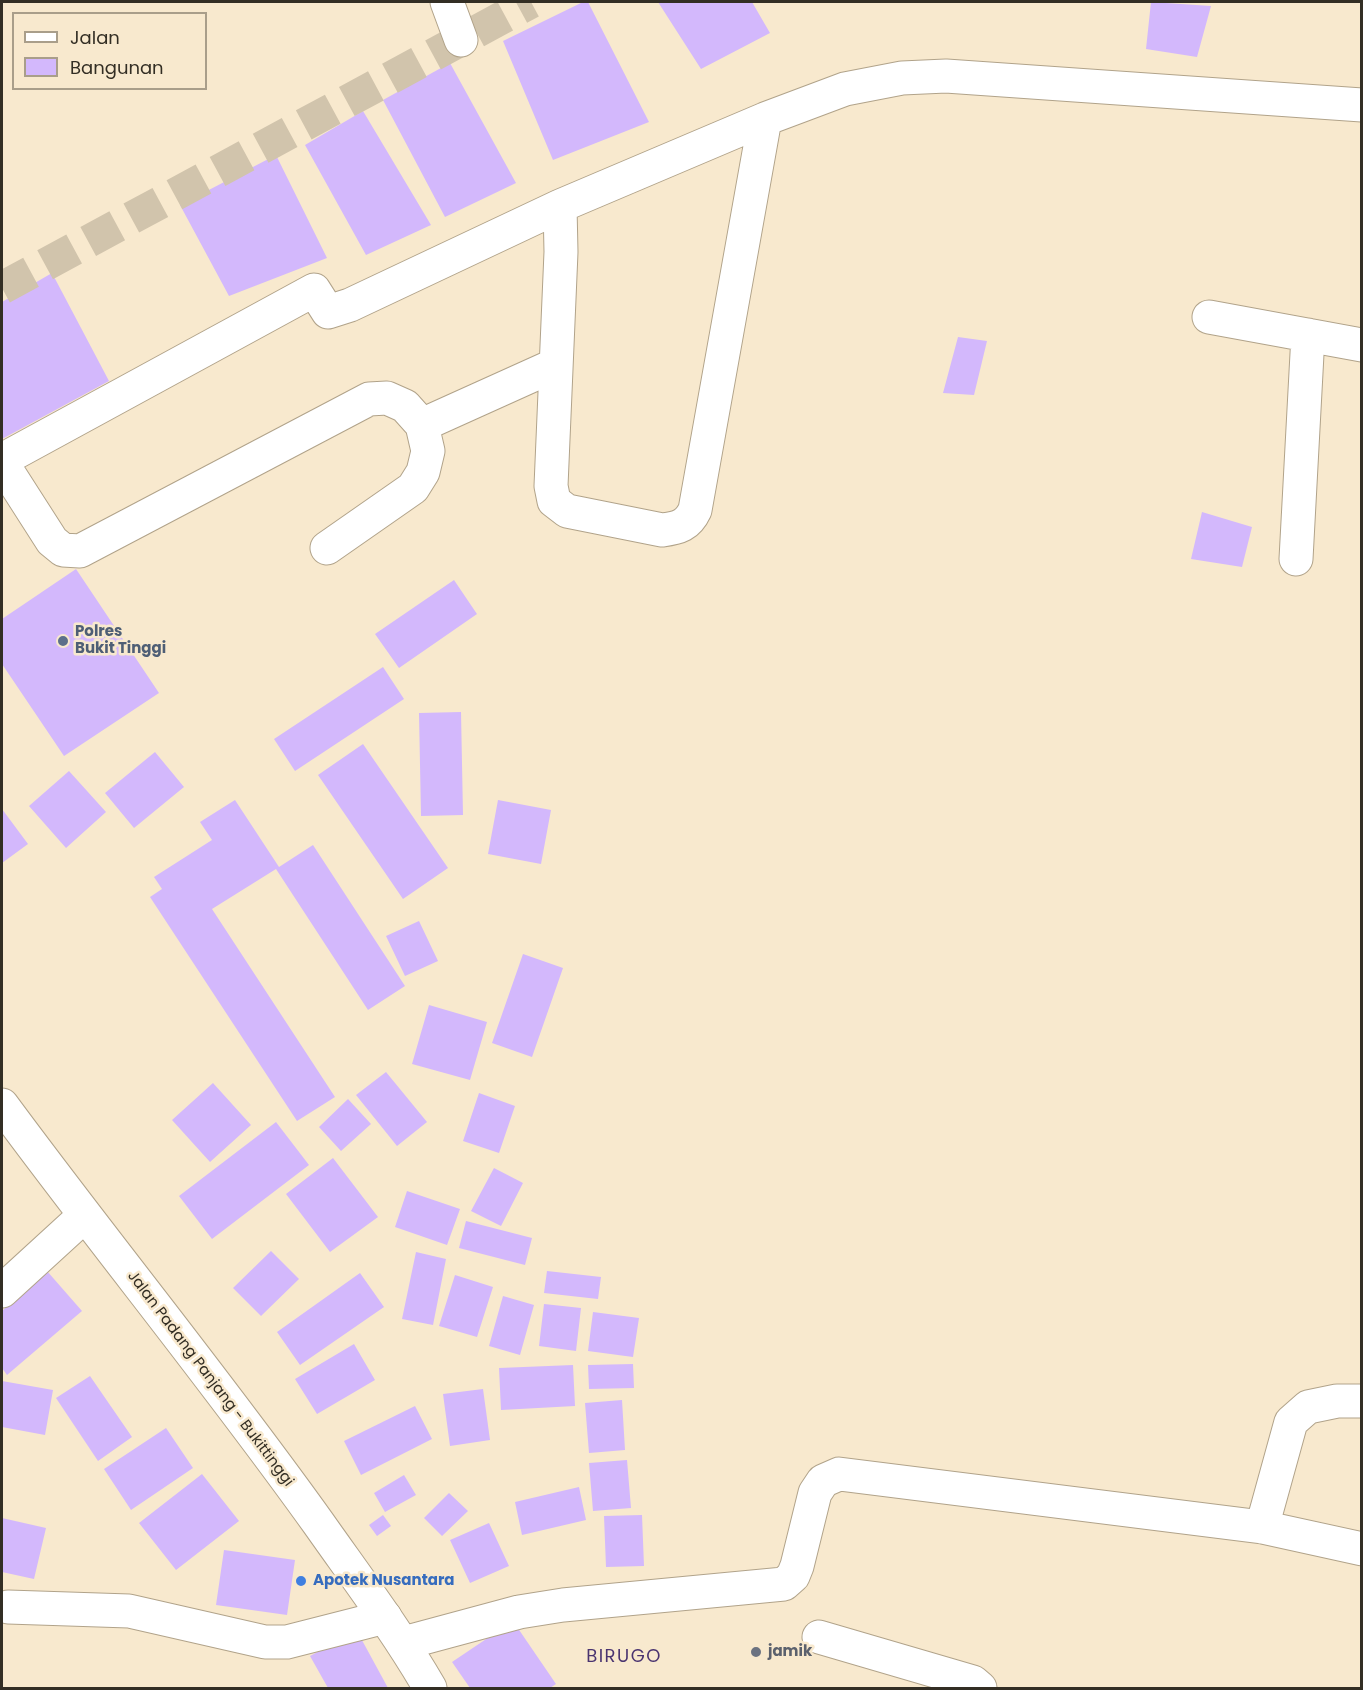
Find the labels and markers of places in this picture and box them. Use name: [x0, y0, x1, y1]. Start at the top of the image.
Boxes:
place label: Polres Bukit Tinggi: [75, 623, 166, 658]
marker: Polres Bukit Tinggi: [56, 634, 70, 648]
place label: Apotek Nusantara: [313, 1572, 455, 1590]
marker: Apotek Nusantara: [294, 1574, 308, 1588]
place label: jamik: [768, 1643, 812, 1661]
marker: jamik: [749, 1645, 763, 1659]

